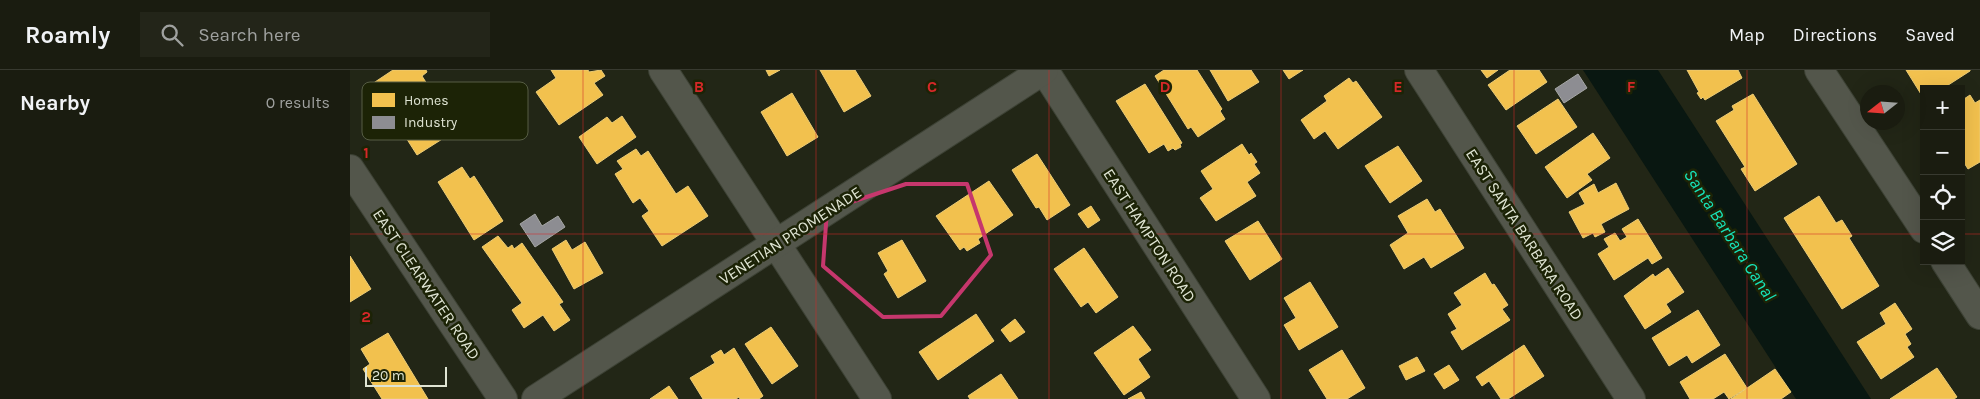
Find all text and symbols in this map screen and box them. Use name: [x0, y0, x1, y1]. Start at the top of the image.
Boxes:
search box: [140, 12, 490, 57]
text: Roamly: [25, 21, 110, 49]
icon: search: [158, 21, 186, 49]
text: Search here: [198, 24, 300, 46]
text: Map: [1729, 24, 1765, 46]
text: Directions: [1793, 24, 1877, 46]
text: Saved: [1905, 24, 1955, 46]
text: B: [694, 77, 704, 96]
text: C: [927, 77, 937, 96]
text: D: [1160, 77, 1171, 96]
text: E: [1393, 77, 1403, 96]
text: F: [1627, 77, 1636, 96]
legend: [362, 82, 528, 140]
north arrow: [1860, 85, 1905, 130]
map controls: [1920, 85, 1965, 265]
button: +: [1920, 85, 1965, 130]
text: Nearby: [20, 91, 90, 115]
text: Homes: [404, 92, 449, 109]
text: 0 results: [266, 93, 330, 112]
text: Industry: [404, 114, 458, 131]
button: −: [1920, 130, 1965, 175]
text: 1: [363, 143, 369, 162]
street label: EAST SANTA BARBARA ROAD: [1462, 145, 1587, 324]
street label: EAST HAMPTON ROAD: [1099, 165, 1200, 305]
water label: Santa Barbara Canal: [1679, 165, 1781, 306]
button: locate: [1920, 175, 1965, 220]
street label: VENETIAN PROMENADE: [716, 182, 865, 288]
street label: EAST CLEARWATER ROAD: [369, 205, 484, 363]
button: layers: [1920, 220, 1965, 265]
text: 2: [361, 307, 371, 326]
scale bar: [365, 364, 448, 387]
text: 20 m: [372, 367, 405, 384]

